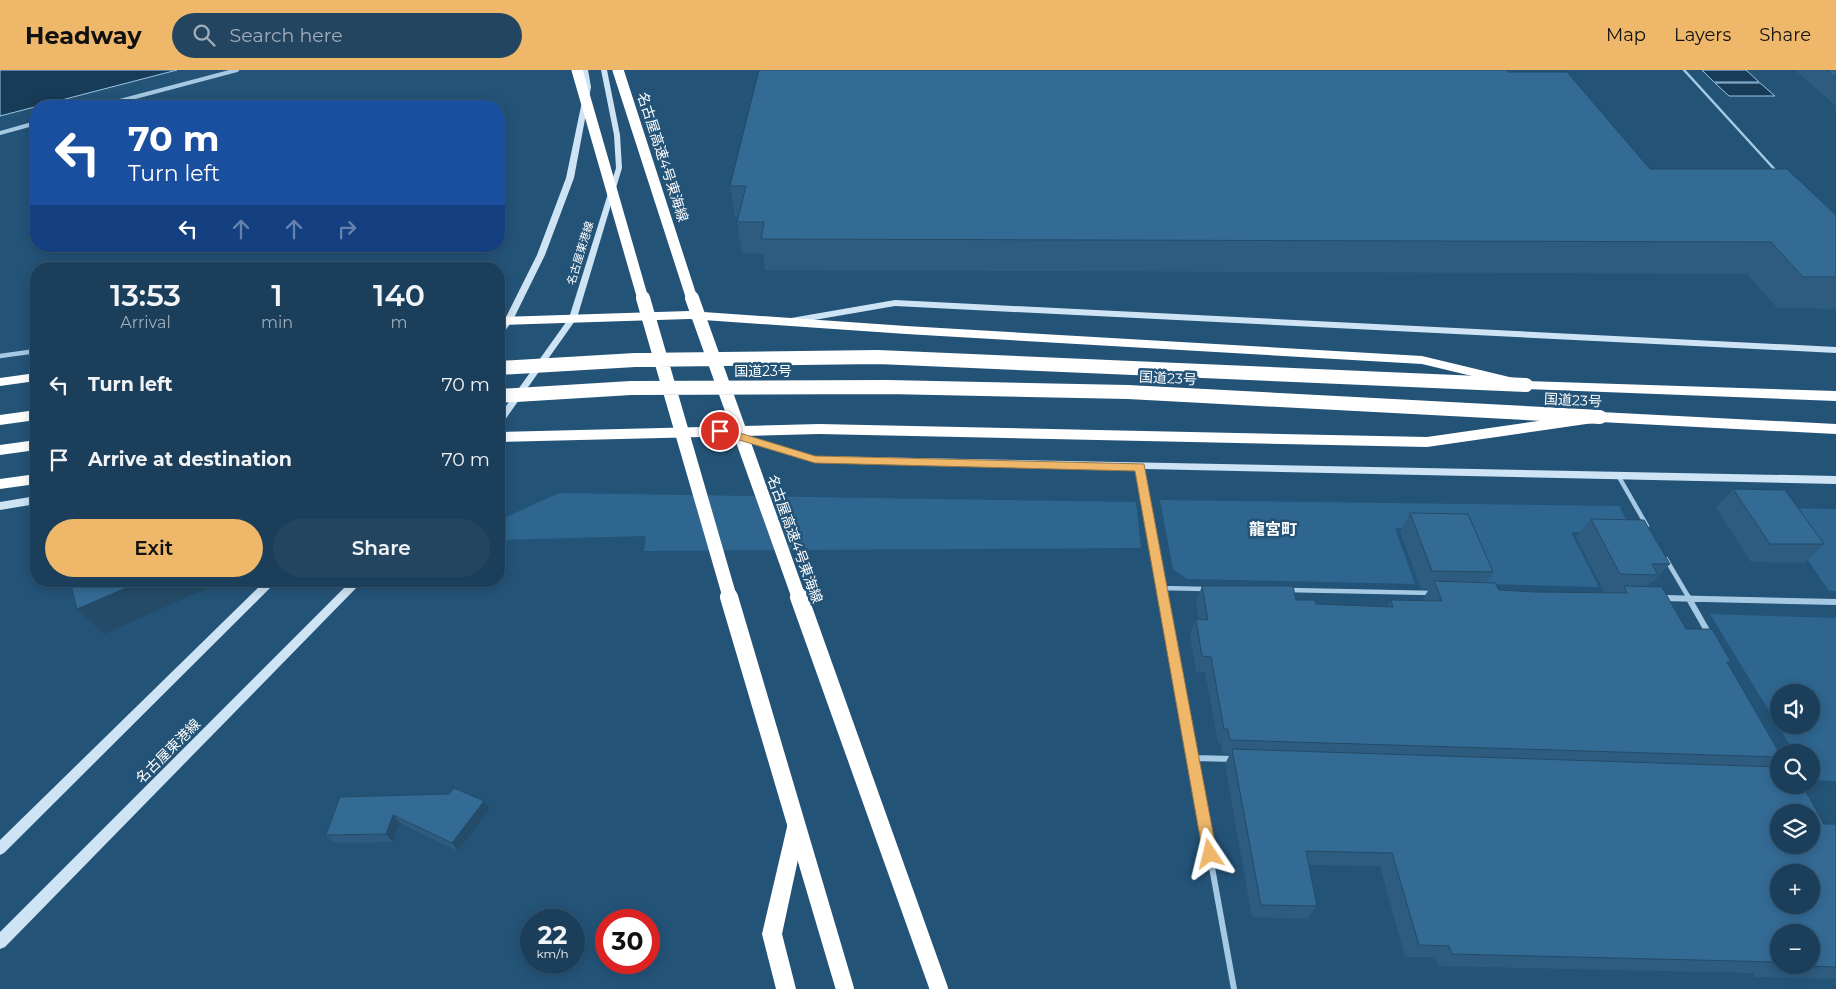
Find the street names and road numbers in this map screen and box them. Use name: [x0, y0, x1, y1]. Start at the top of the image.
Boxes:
street label: 名古屋高速4号東海線: [634, 90, 692, 224]
street label: 名古屋東港線: [564, 219, 596, 287]
street label: 国道23号: [734, 362, 792, 380]
street label: 国道23号: [1139, 367, 1197, 389]
street label: 国道23号: [1544, 389, 1602, 411]
street label: 名古屋高速4号東海線: [763, 472, 827, 606]
street label: 名古屋東港線: [132, 715, 204, 787]

